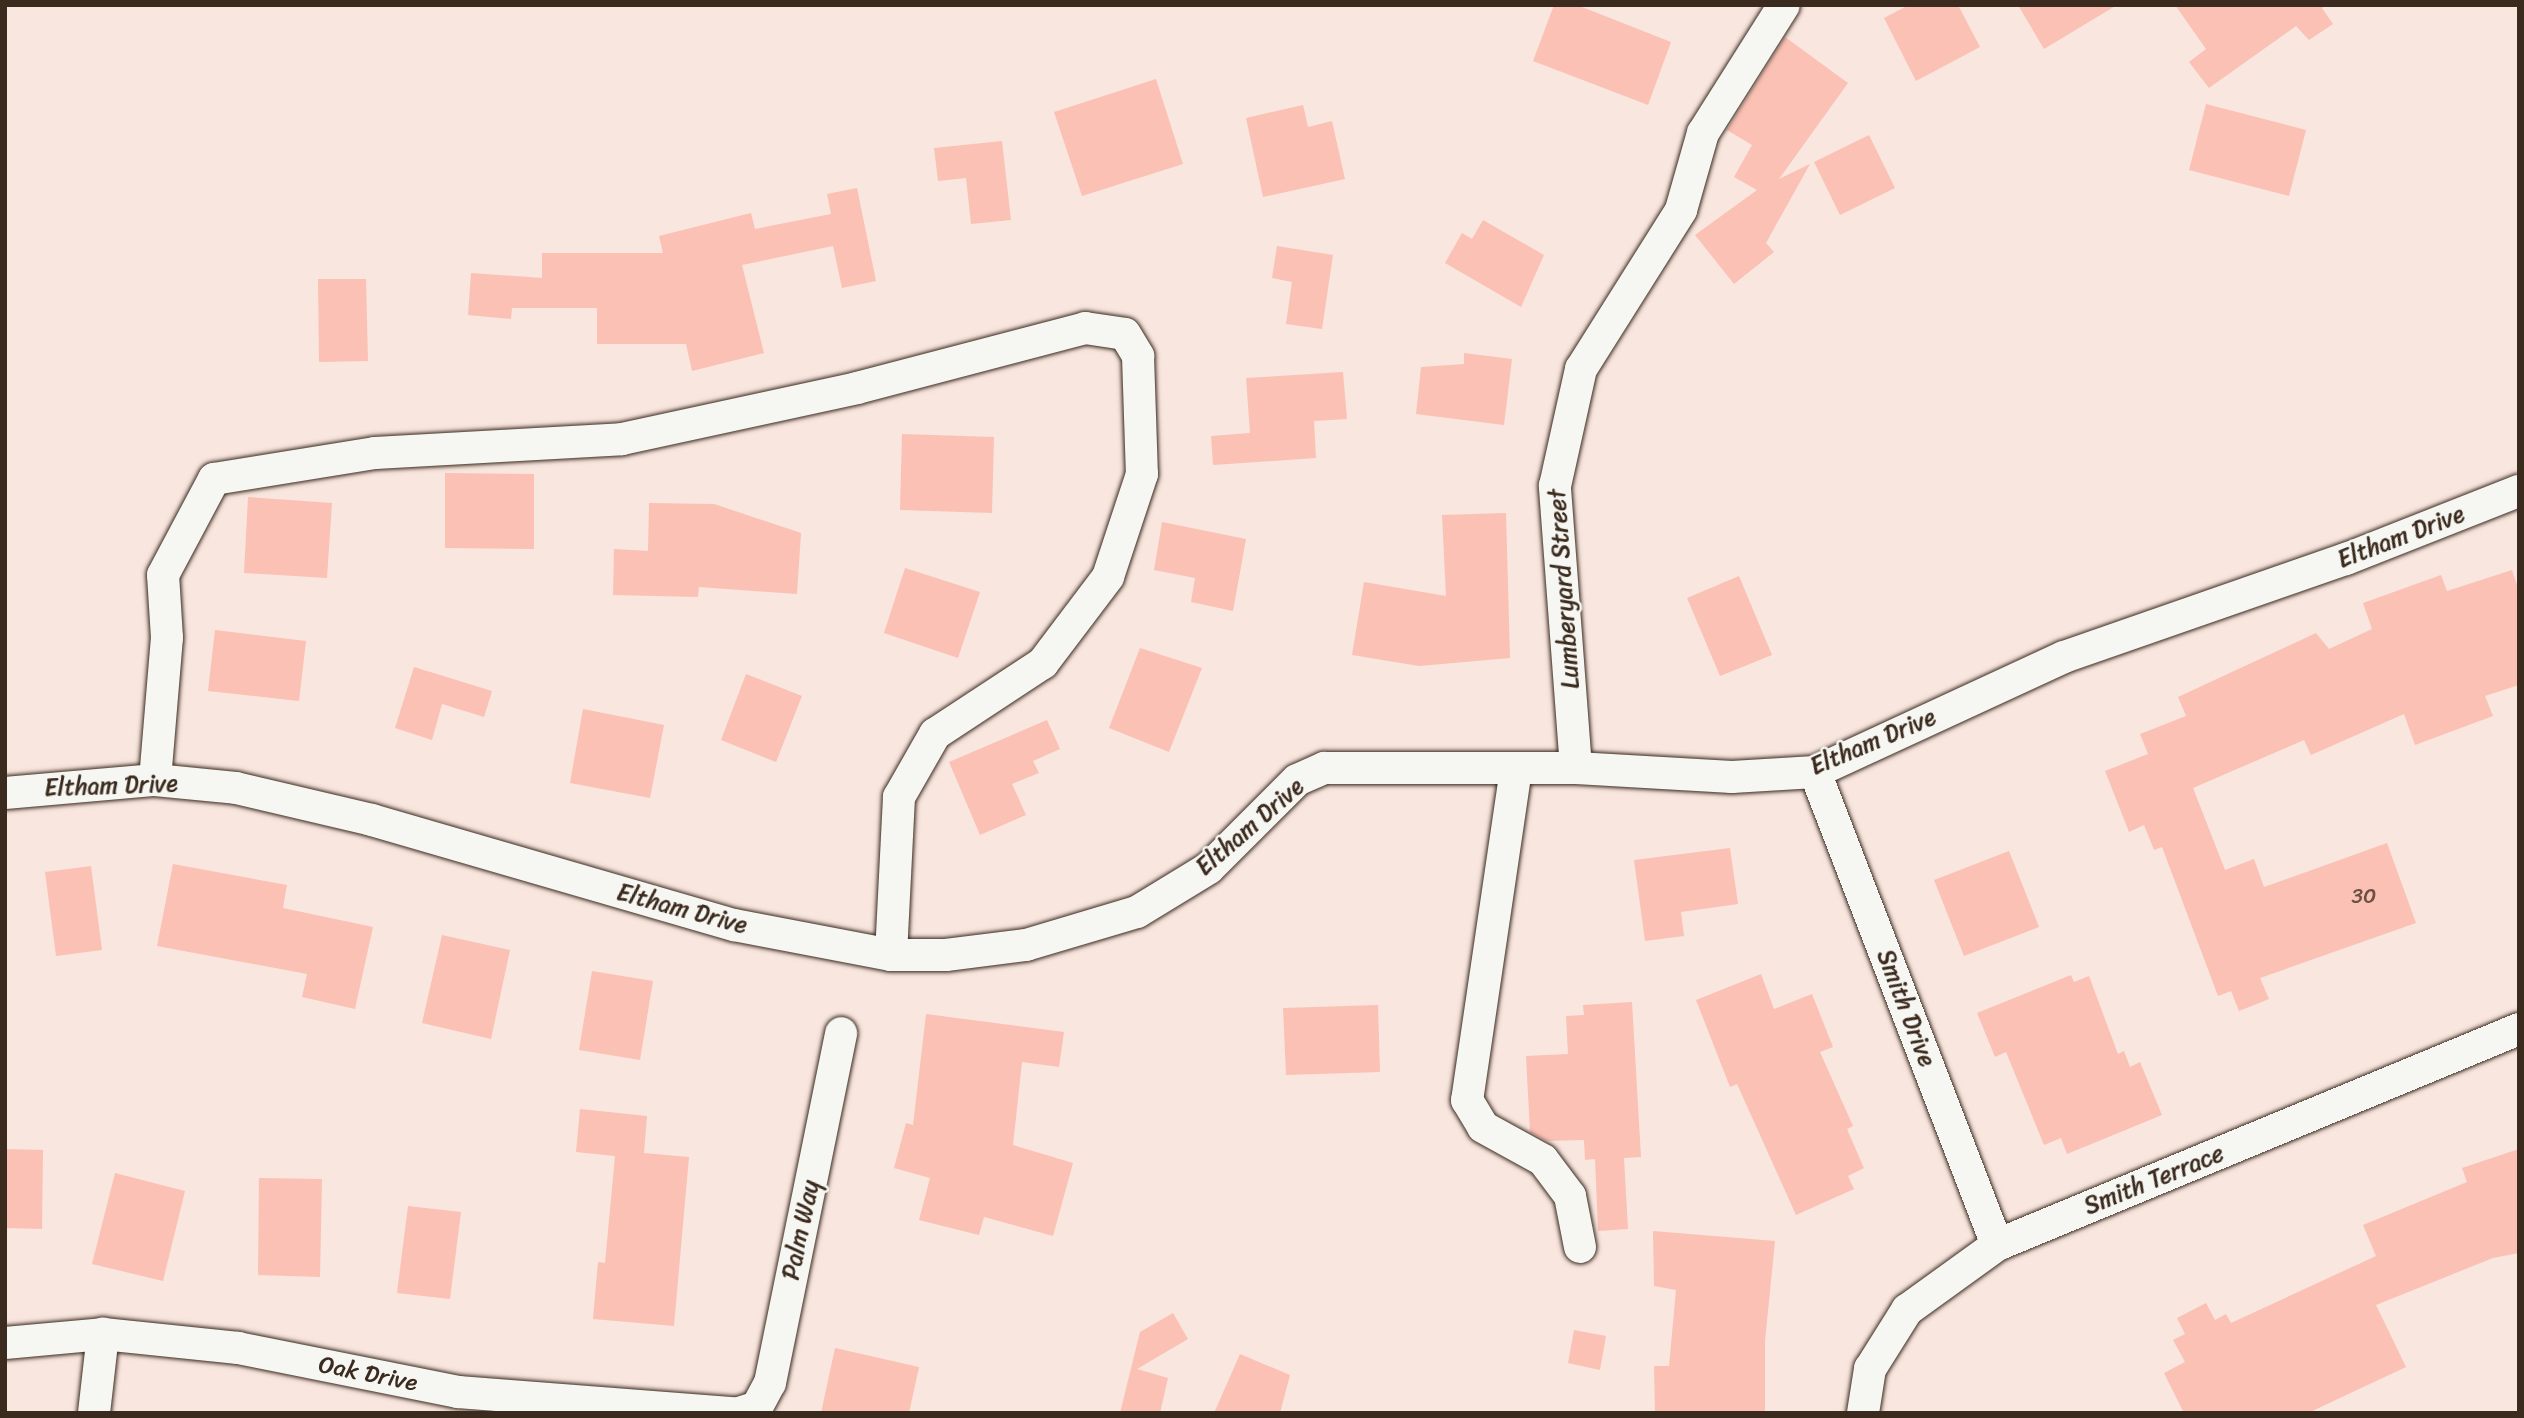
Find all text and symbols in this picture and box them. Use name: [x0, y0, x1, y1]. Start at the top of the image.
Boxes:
street label: Lumberyard Street: [1543, 488, 1585, 690]
street label: Eltham Drive: [2333, 499, 2469, 575]
street label: Eltham Drive: [1806, 703, 1940, 781]
street label: Eltham Drive: [43, 769, 179, 803]
street label: Eltham Drive: [1190, 772, 1310, 882]
street label: Eltham Drive: [613, 878, 751, 940]
house number: 30: [2352, 883, 2376, 909]
street label: Smith Drive: [1870, 945, 1942, 1071]
street label: Smith Terrace: [2080, 1139, 2228, 1221]
street label: Palm Way: [776, 1178, 826, 1282]
street label: Oak Drive: [316, 1350, 420, 1398]

